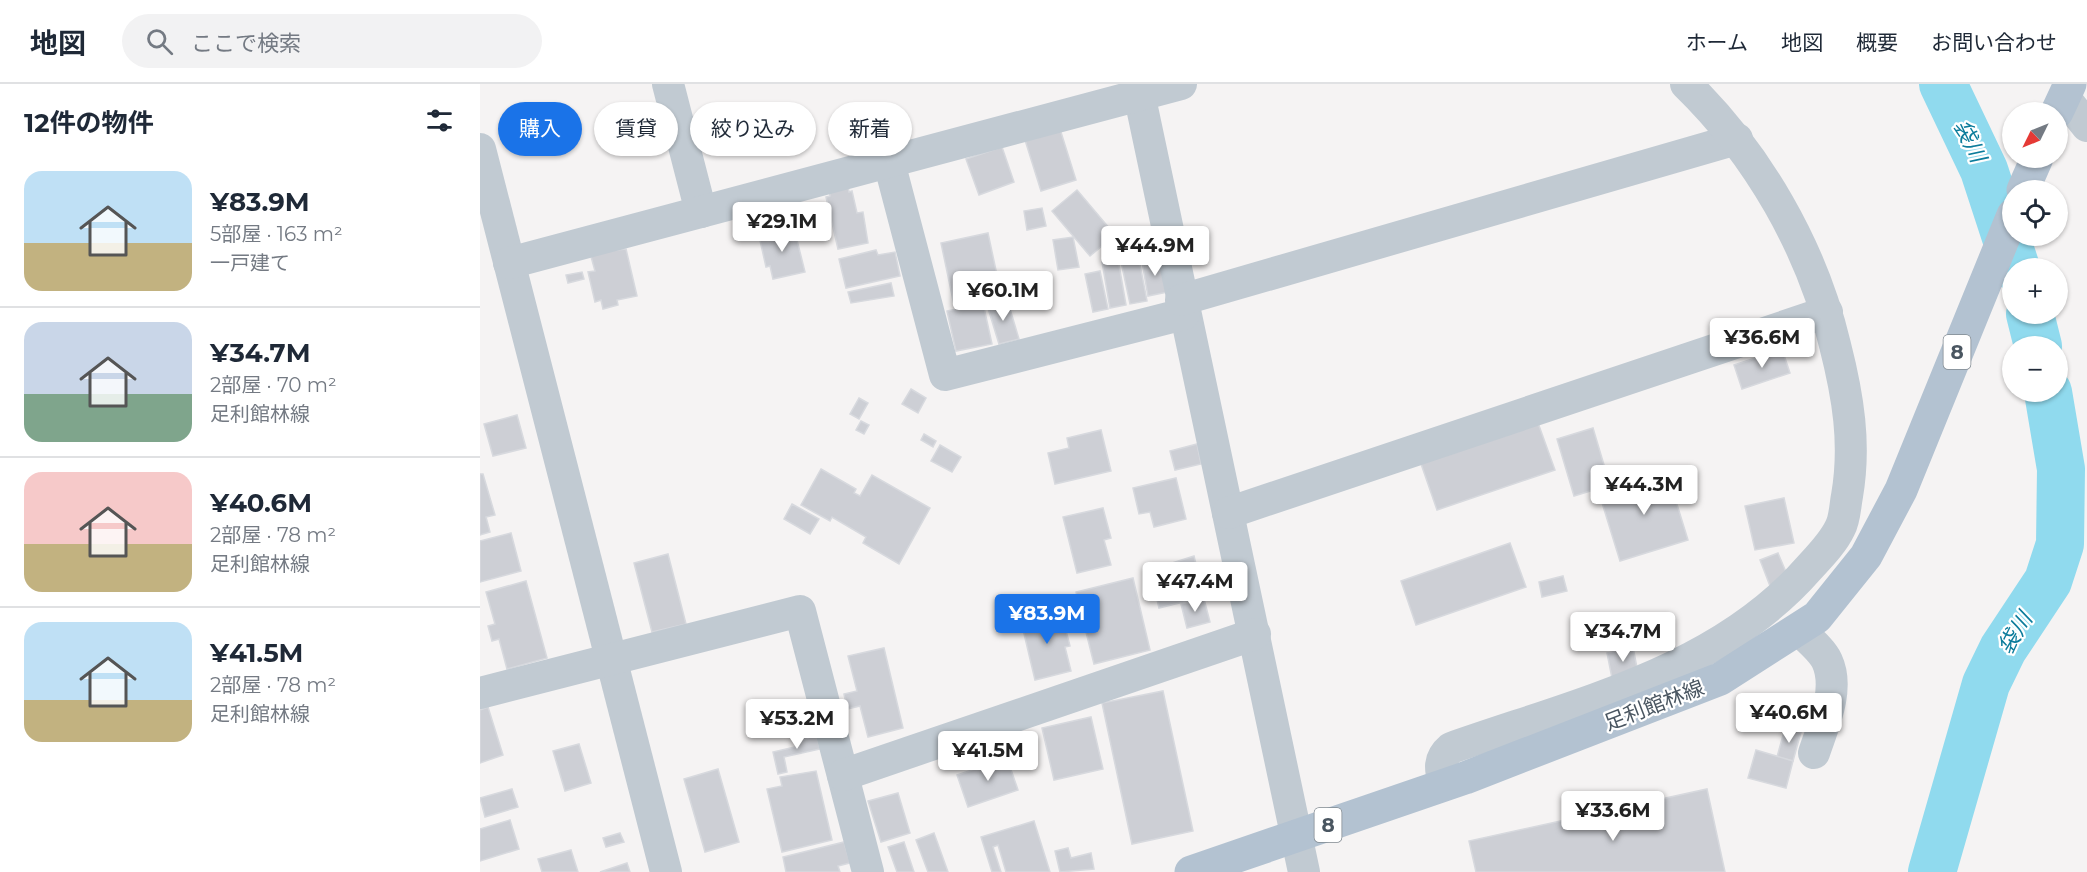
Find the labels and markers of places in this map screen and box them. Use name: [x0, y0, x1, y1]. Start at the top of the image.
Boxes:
pin: ¥29.1M: [733, 202, 831, 253]
pin: ¥44.9M: [1106, 226, 1204, 277]
pin: ¥60.1M: [954, 271, 1052, 322]
pin: ¥36.6M: [1713, 318, 1811, 369]
pin: ¥44.3M: [1595, 465, 1693, 516]
pin: ¥47.4M: [1146, 562, 1244, 613]
pin: ¥83.9M: [998, 594, 1096, 645]
pin: ¥34.7M: [1574, 612, 1672, 663]
pin: ¥40.6M: [1740, 693, 1838, 744]
pin: ¥53.2M: [748, 699, 846, 750]
pin: ¥41.5M: [939, 731, 1037, 782]
pin: ¥33.6M: [1564, 791, 1662, 842]

